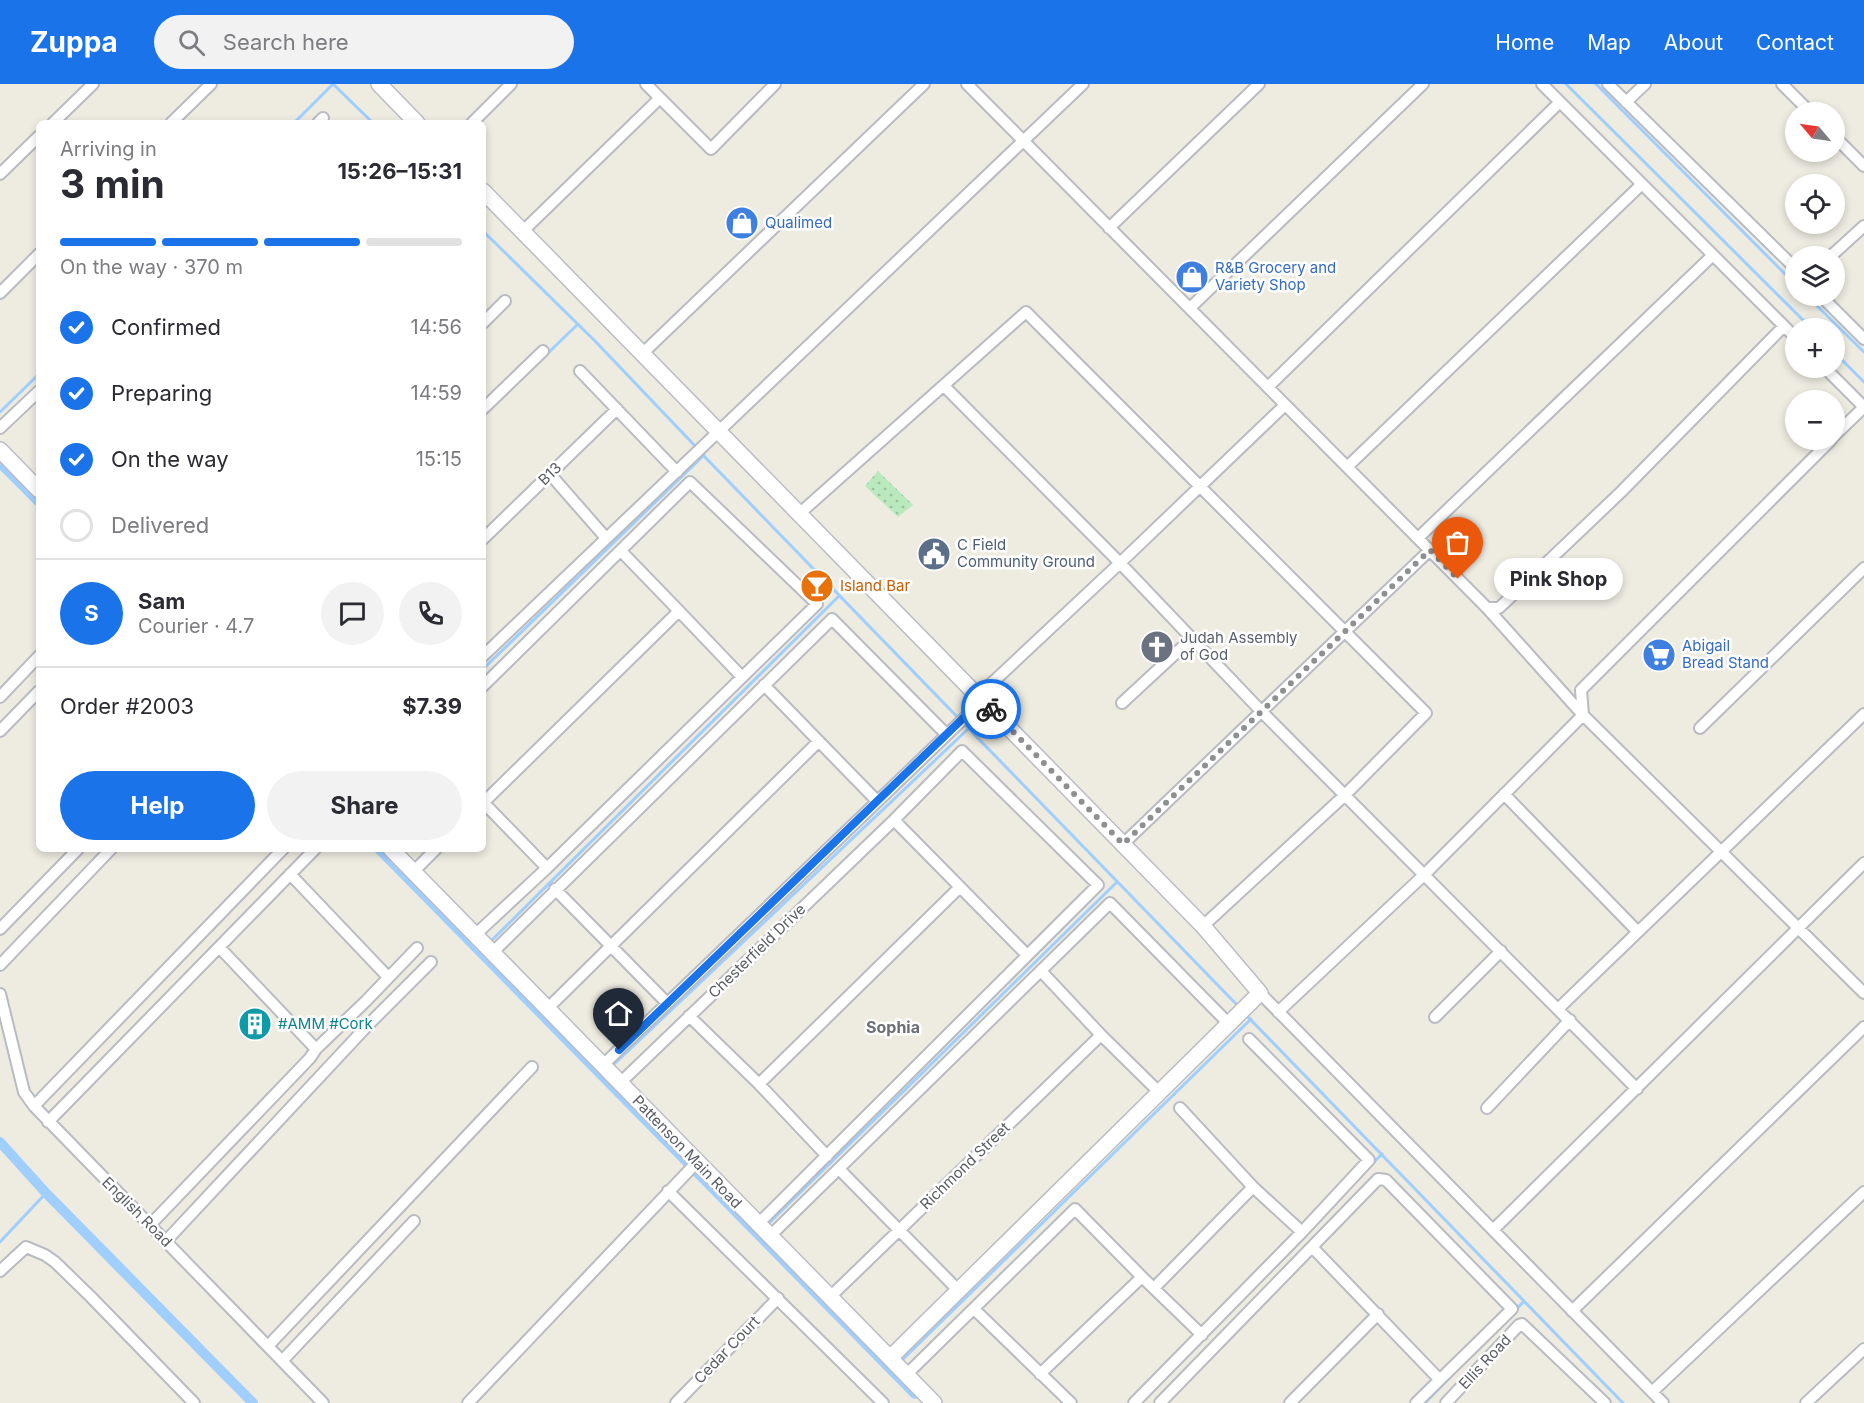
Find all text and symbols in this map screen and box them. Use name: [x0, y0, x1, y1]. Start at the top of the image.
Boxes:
search box: [154, 15, 574, 69]
text: Zuppa: [30, 25, 118, 59]
icon: search: [175, 26, 208, 59]
text: Search here: [223, 29, 349, 55]
text: Home: [1495, 30, 1554, 55]
text: Map: [1587, 30, 1631, 55]
text: About: [1664, 30, 1723, 55]
text: Contact: [1756, 30, 1834, 55]
north arrow: [1785, 102, 1845, 162]
map controls: [1785, 102, 1845, 450]
text: Arriving in: [60, 137, 157, 161]
text: 15:26–15:31: [337, 158, 462, 184]
text: 3 min: [60, 160, 165, 207]
button: locate: [1785, 174, 1845, 234]
shop icon: Qualimed: [724, 205, 760, 241]
place label: Qualimed: [765, 213, 832, 232]
button: layers: [1785, 246, 1845, 306]
text: On the way · 370 m: [60, 255, 243, 279]
place label: R&B Grocery and Variety Shop: [1215, 258, 1336, 294]
shop icon: R&B Grocery and Variety Shop: [1174, 259, 1210, 295]
icon: check: [60, 311, 93, 344]
text: Confirmed: [111, 314, 221, 340]
text: 14:56: [411, 315, 462, 339]
button: +: [1785, 318, 1845, 378]
icon: check: [60, 377, 93, 410]
text: Preparing: [111, 380, 212, 406]
text: 14:59: [411, 381, 462, 405]
button: −: [1785, 390, 1845, 450]
icon: check: [60, 443, 93, 476]
text: On the way: [111, 446, 229, 472]
text: 15:15: [416, 447, 462, 471]
street label: B13: [534, 458, 565, 489]
text: Delivered: [111, 512, 209, 538]
pin: [1432, 517, 1483, 579]
icon: bag: [1441, 526, 1474, 559]
place label: C Field Community Ground: [957, 535, 1095, 571]
public building icon: C Field Community Ground: [916, 536, 952, 572]
callout: Pink Shop: [1494, 558, 1623, 600]
text: Pink Shop: [1510, 567, 1607, 591]
bar icon: Island Bar: [799, 568, 835, 604]
place label: Island Bar: [840, 576, 911, 595]
button: chat: [321, 582, 384, 645]
button: phone: [399, 582, 462, 645]
text: Sam: [138, 588, 185, 614]
text: S: [84, 600, 99, 626]
text: Courier · 4.7: [138, 614, 254, 638]
place label: Judah Assembly of God: [1180, 628, 1298, 664]
church icon: Judah Assembly of God: [1139, 629, 1175, 665]
place label: Abigail Bread Stand: [1682, 636, 1769, 672]
supermarket icon: Abigail Bread Stand: [1641, 637, 1677, 673]
courier: [961, 679, 1021, 739]
text: Order #2003: [60, 693, 194, 719]
text: $7.39: [402, 693, 462, 719]
icon: bike: [975, 693, 1008, 726]
button: Help: [60, 771, 255, 840]
button: Share: [267, 771, 462, 840]
street label: Chesterfield Drive: [704, 899, 809, 1002]
pin: [593, 988, 644, 1050]
icon: home: [602, 997, 635, 1030]
building icon: #AMM #Cork: [237, 1006, 273, 1042]
place label: #AMM #Cork: [278, 1014, 373, 1033]
district label: Sophia: [866, 1017, 920, 1037]
street label: Pattenson Main Road: [629, 1091, 746, 1212]
street label: Richmond Street: [916, 1118, 1014, 1213]
street label: English Road: [98, 1173, 176, 1251]
street label: Cedar Court: [690, 1312, 764, 1387]
street label: Ellis Road: [1454, 1330, 1515, 1393]

